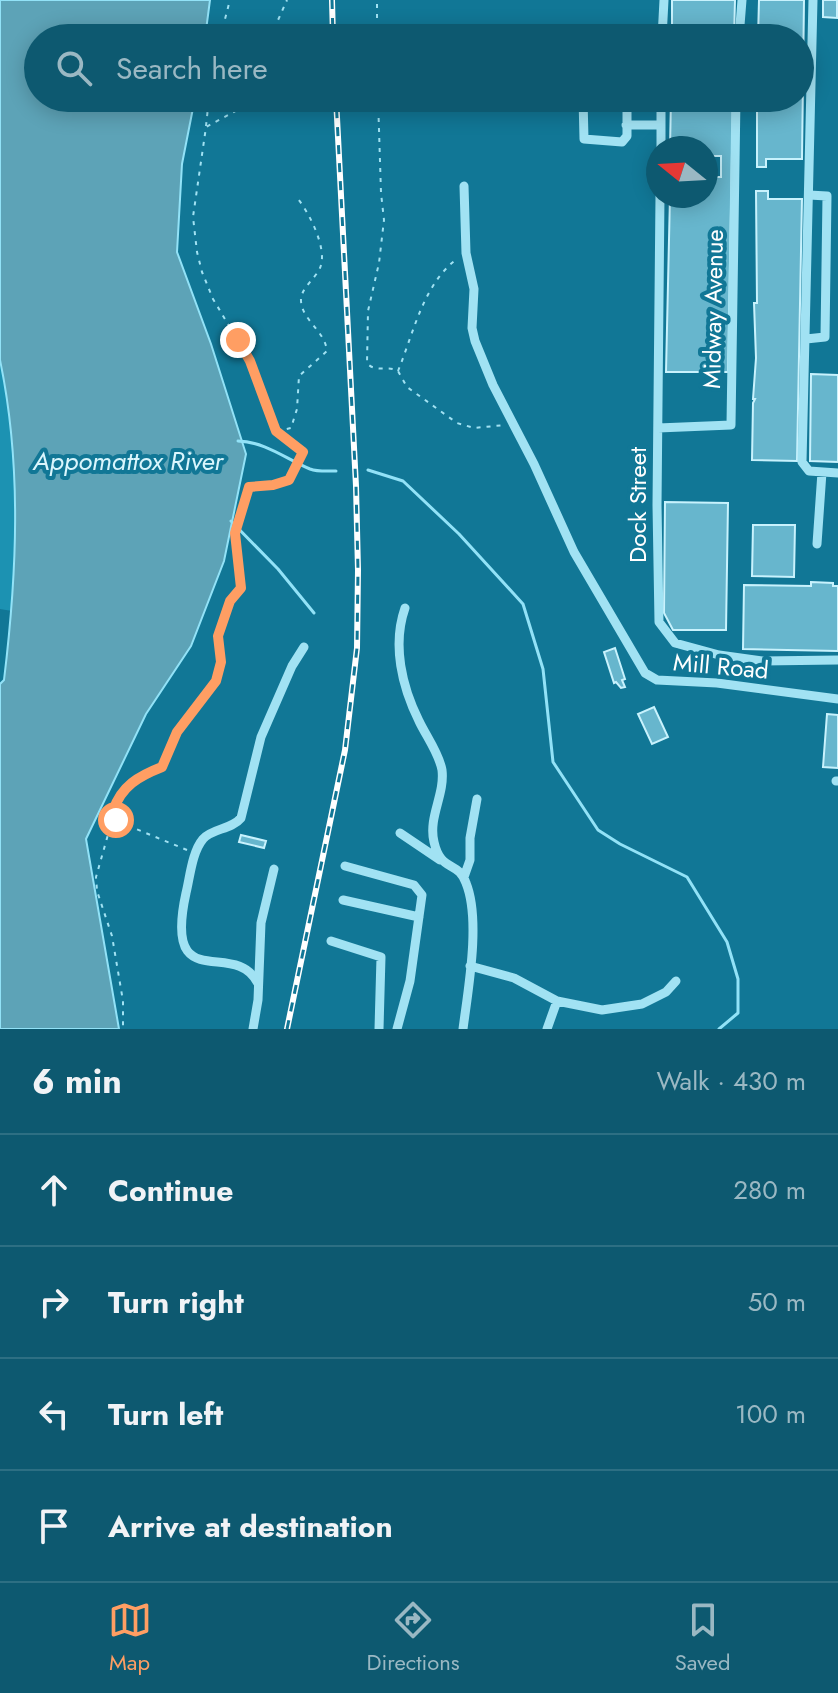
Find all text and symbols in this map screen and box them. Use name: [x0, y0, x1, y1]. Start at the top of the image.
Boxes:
search box: [24, 24, 814, 112]
icon: search: [52, 46, 96, 90]
text: Search here: [116, 47, 268, 90]
north arrow: [646, 136, 718, 208]
street label: Midway Avenue: [694, 229, 732, 389]
route end: [220, 322, 256, 358]
water label: Appomattox River: [32, 442, 224, 480]
street label: Dock Street: [620, 447, 655, 563]
street label: Mill Road: [672, 644, 770, 688]
route start: [98, 802, 134, 838]
text: 6 min: [32, 1057, 122, 1106]
text: Walk · 430 m: [656, 1062, 806, 1100]
icon: ahead: [32, 1168, 76, 1212]
text: Continue: [108, 1169, 234, 1212]
text: 280 m: [733, 1171, 806, 1209]
icon: right: [32, 1280, 76, 1324]
text: Turn right: [108, 1281, 244, 1324]
text: 50 m: [748, 1283, 806, 1321]
icon: left: [32, 1392, 76, 1436]
text: Turn left: [108, 1393, 223, 1436]
text: 100 m: [735, 1395, 806, 1433]
icon: arrive: [32, 1504, 76, 1548]
text: Arrive at destination: [108, 1505, 393, 1548]
tab: Map: [108, 1598, 152, 1678]
tab: Directions: [367, 1598, 460, 1678]
tab: Saved: [675, 1598, 730, 1678]

